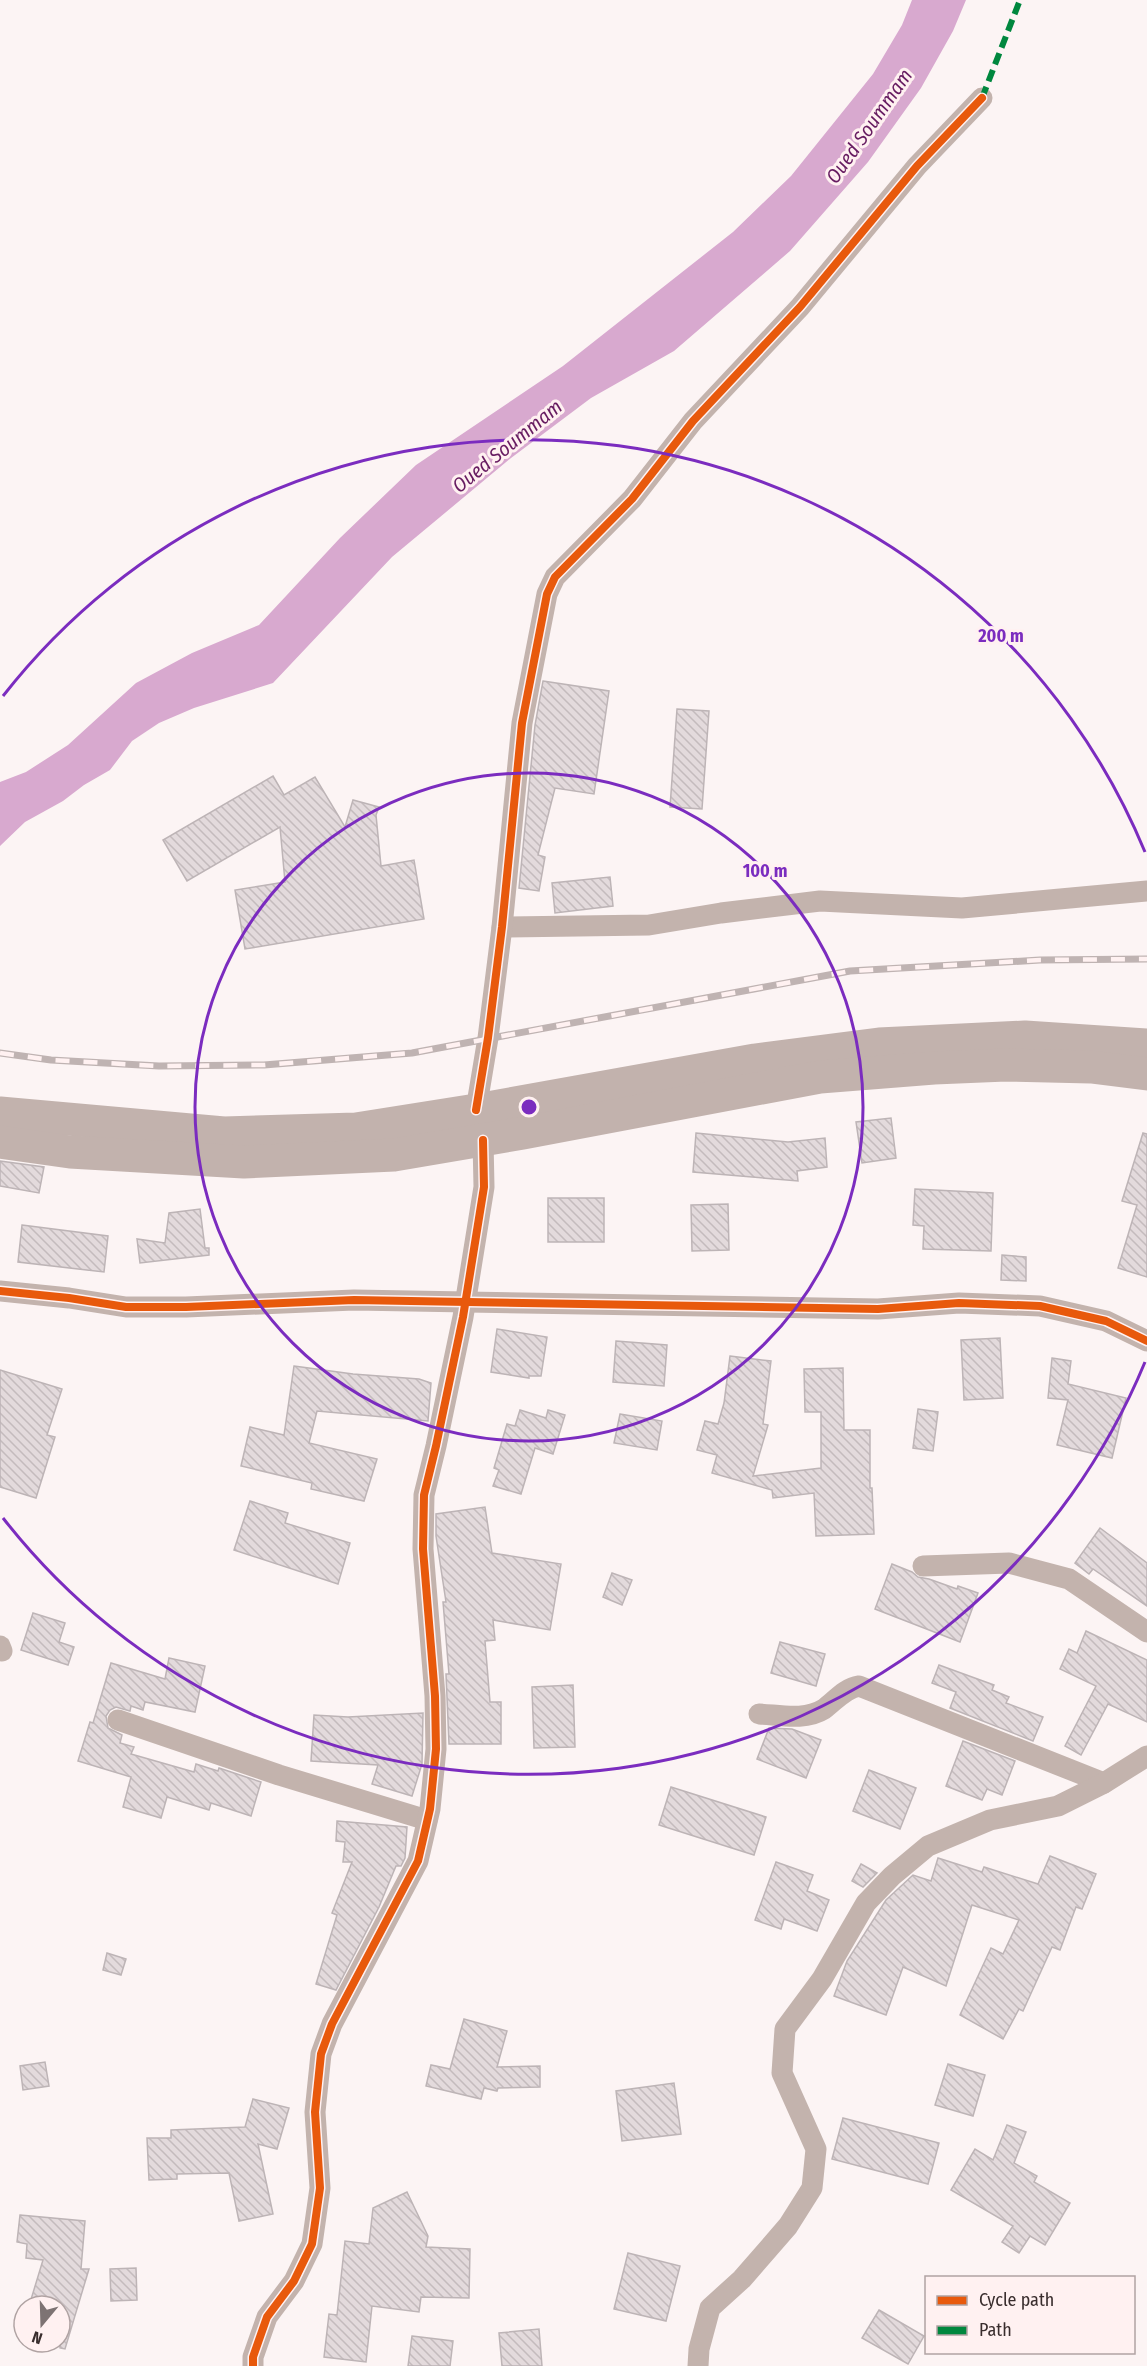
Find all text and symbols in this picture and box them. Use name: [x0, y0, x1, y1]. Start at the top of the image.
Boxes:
water label: Oued Soummam: [821, 64, 917, 188]
water label: Oued Soummam: [447, 394, 567, 498]
text: 200 m: [977, 625, 1024, 647]
text: 100 m: [743, 860, 787, 882]
centre of rings: [519, 1097, 539, 1117]
legend: [925, 2276, 1135, 2354]
text: Cycle path: [979, 2289, 1054, 2311]
north arrow: [12, 2294, 72, 2354]
text: Path: [979, 2319, 1012, 2341]
text: N: [30, 2327, 45, 2348]

